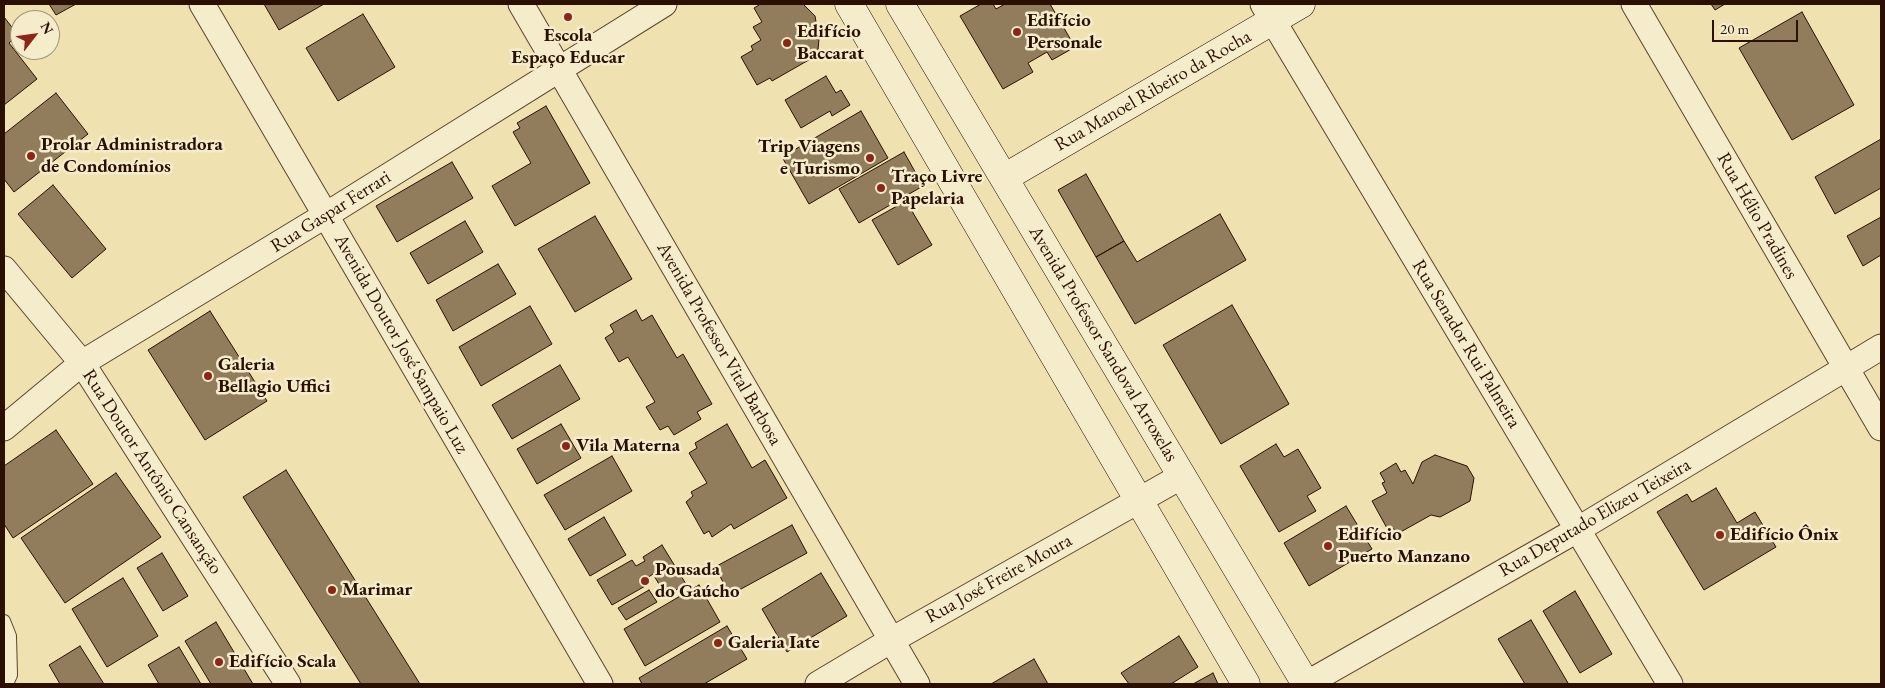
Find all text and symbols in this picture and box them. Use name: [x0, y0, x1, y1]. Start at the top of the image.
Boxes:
north arrow: [10, 10, 60, 60]
place label: Edifício Personale: [1027, 10, 1102, 54]
scale bar: [1715, 10, 1801, 42]
marker: Escola Espaço Educar: [562, 11, 574, 23]
text: N: [36, 19, 58, 37]
text: 20 m: [1720, 19, 1749, 38]
place label: Edifício Baccarat: [797, 21, 864, 65]
place label: Escola Espaço Educar: [511, 25, 625, 69]
street label: Rua Manoel Ribeiro da Rocha: [1051, 25, 1255, 157]
marker: Edifício Personale: [1011, 26, 1023, 38]
marker: Edifício Baccarat: [781, 37, 793, 49]
place label: Prolar Administradora de Condomínios: [41, 134, 223, 178]
place label: Trip Viagens e Turismo: [758, 136, 860, 180]
street label: Rua Hélio Pradines: [1712, 149, 1802, 283]
marker: Prolar Administradora de Condomínios: [25, 150, 37, 162]
marker: Trip Viagens e Turismo: [864, 152, 876, 164]
street label: Rua Gaspar Ferrari: [267, 166, 395, 258]
place label: Traço Livre Papelaria: [891, 166, 983, 210]
marker: Traço Livre Papelaria: [875, 182, 887, 194]
street label: Avenida Professor Sandoval Arroxelas: [1023, 222, 1183, 466]
street label: Avenida Doutor José Sampaio Luz: [329, 230, 473, 458]
street label: Avenida Professor Vital Barbosa: [651, 238, 787, 450]
street label: Rua Senador Rui Palmeira: [1407, 256, 1525, 432]
place label: Galeria Bellagio Uffici: [218, 354, 331, 398]
street label: Rua Doutor Antônio Cansanção: [77, 365, 227, 579]
marker: Galeria Bellagio Uffici: [202, 370, 214, 382]
place label: Vila Materna: [576, 435, 680, 457]
marker: Vila Materna: [560, 440, 572, 452]
street label: Rua Deputado Elizeu Teixeira: [1495, 454, 1695, 582]
place label: Edifício Puerto Manzano: [1338, 524, 1470, 568]
place label: Edifício Ônix: [1730, 524, 1839, 546]
street label: Rua José Freire Moura: [922, 529, 1076, 629]
marker: Edifício Ônix: [1714, 529, 1726, 541]
marker: Edifício Puerto Manzano: [1322, 540, 1334, 552]
place label: Pousada do Gaúcho: [655, 559, 740, 603]
marker: Pousada do Gaúcho: [639, 575, 651, 587]
place label: Marimar: [342, 579, 412, 601]
marker: Marimar: [326, 584, 338, 596]
place label: Galeria Iate: [728, 632, 820, 654]
marker: Galeria Iate: [712, 637, 724, 649]
place label: Edifício Scala: [229, 651, 336, 673]
marker: Edifício Scala: [213, 656, 225, 668]

